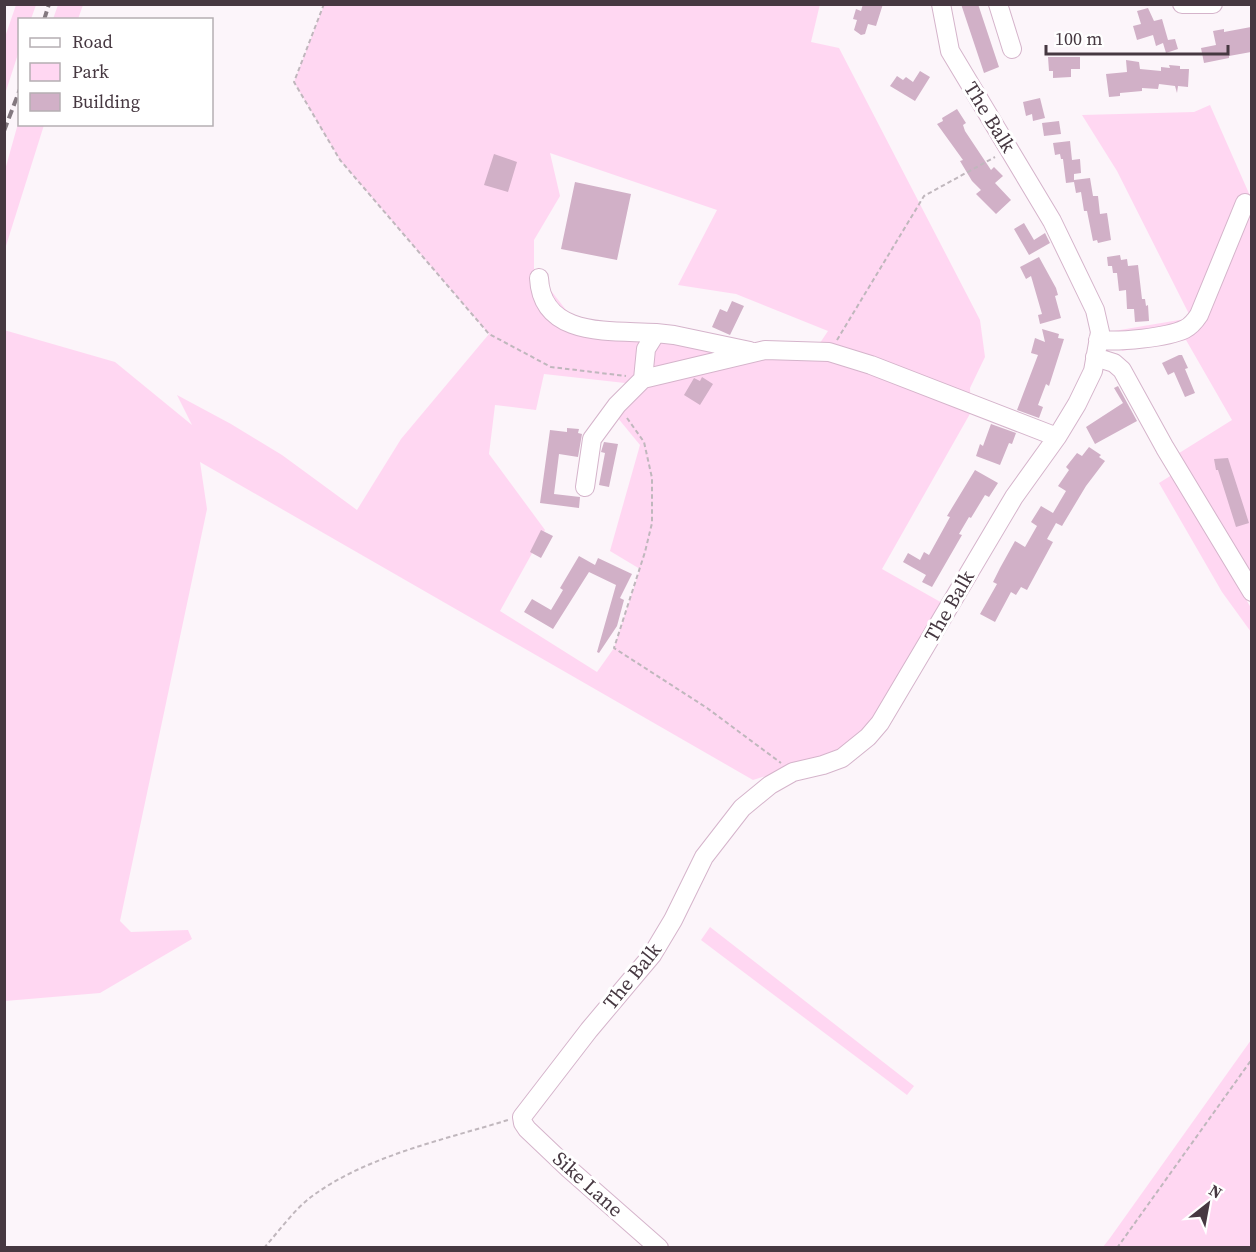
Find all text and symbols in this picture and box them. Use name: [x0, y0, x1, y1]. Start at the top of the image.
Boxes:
legend: [18, 18, 213, 126]
scale bar: [1046, 18, 1228, 56]
text: 100 m: [1055, 26, 1102, 51]
text: Road: [72, 29, 113, 54]
text: Park: [72, 59, 109, 84]
street label: The Balk: [957, 76, 1023, 158]
text: Building: [72, 89, 140, 114]
street label: The Balk: [917, 565, 981, 647]
street label: The Balk: [596, 937, 668, 1015]
street label: Sike Lane: [547, 1145, 629, 1223]
north arrow: [1178, 1174, 1238, 1234]
text: N: [1205, 1179, 1227, 1204]

